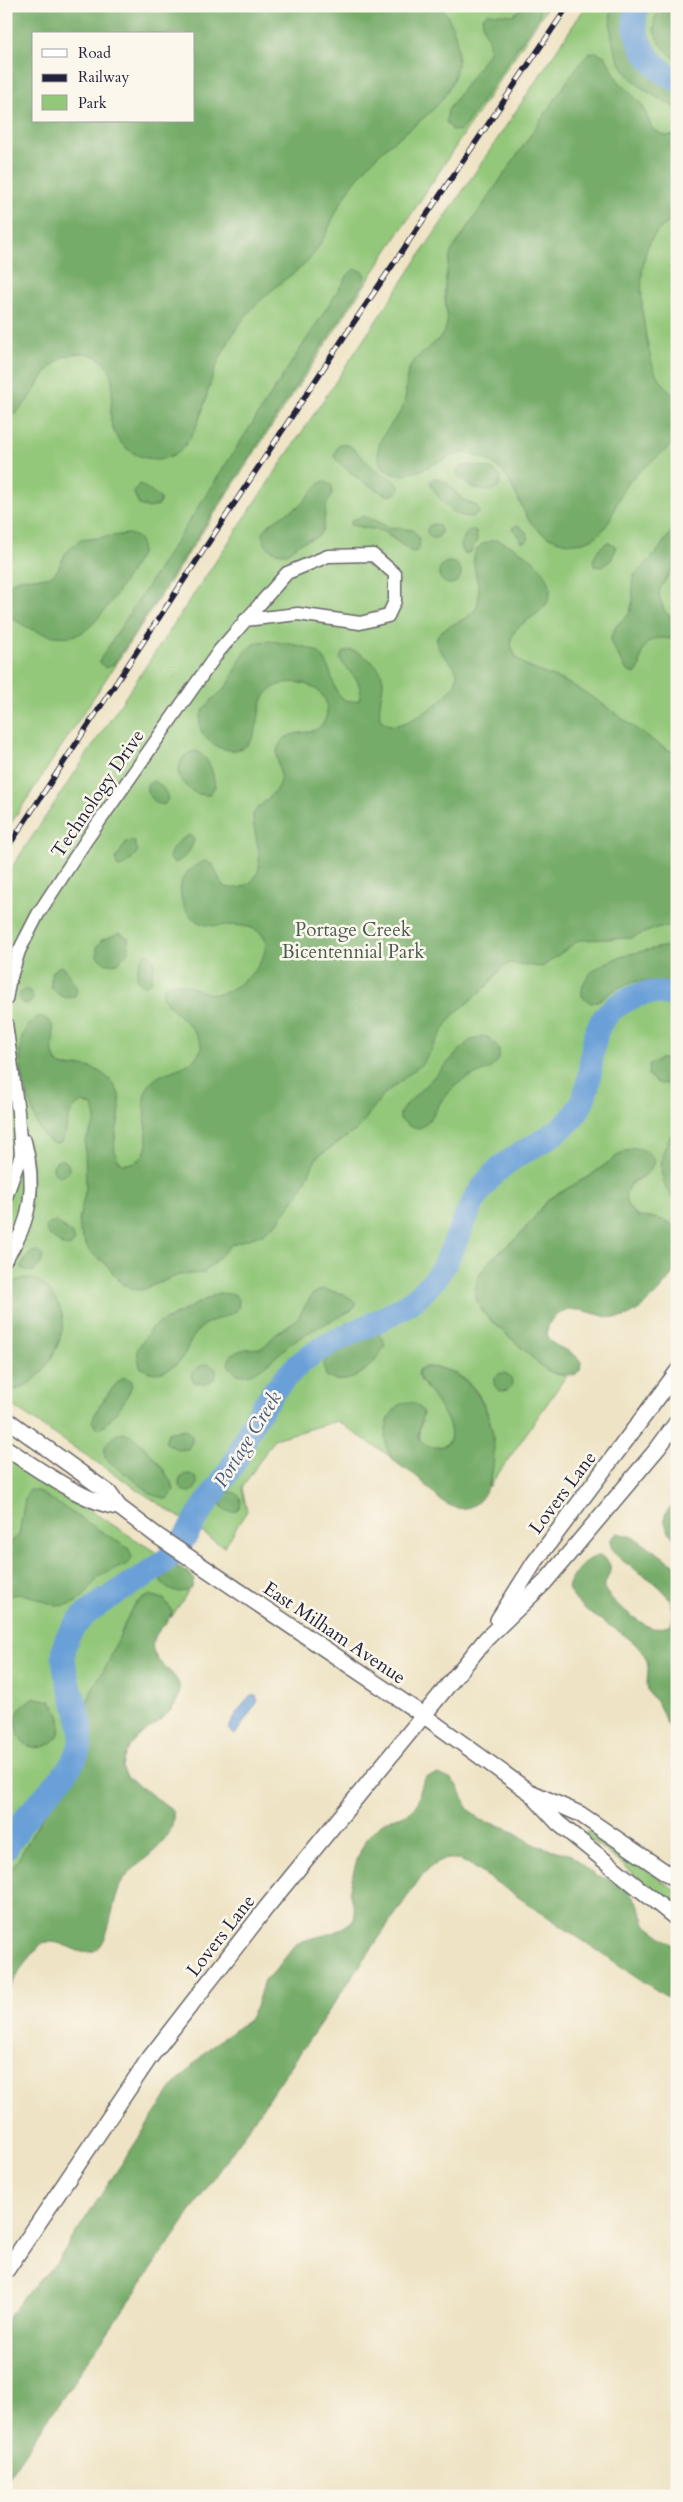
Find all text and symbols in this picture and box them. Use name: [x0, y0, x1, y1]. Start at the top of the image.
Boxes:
legend: [32, 32, 195, 122]
text: Road: [78, 43, 111, 63]
text: Railway: [78, 67, 129, 87]
text: Park: [78, 93, 107, 113]
street label: Technology Drive: [45, 724, 150, 863]
park label: Portage Creek Bicentennial Park: [282, 917, 425, 965]
water label: Portage Creek: [207, 1386, 288, 1493]
street label: Lovers Lane: [523, 1446, 603, 1539]
street label: East Milham Avenue: [258, 1575, 411, 1690]
street label: Lovers Lane: [181, 1889, 261, 1982]

